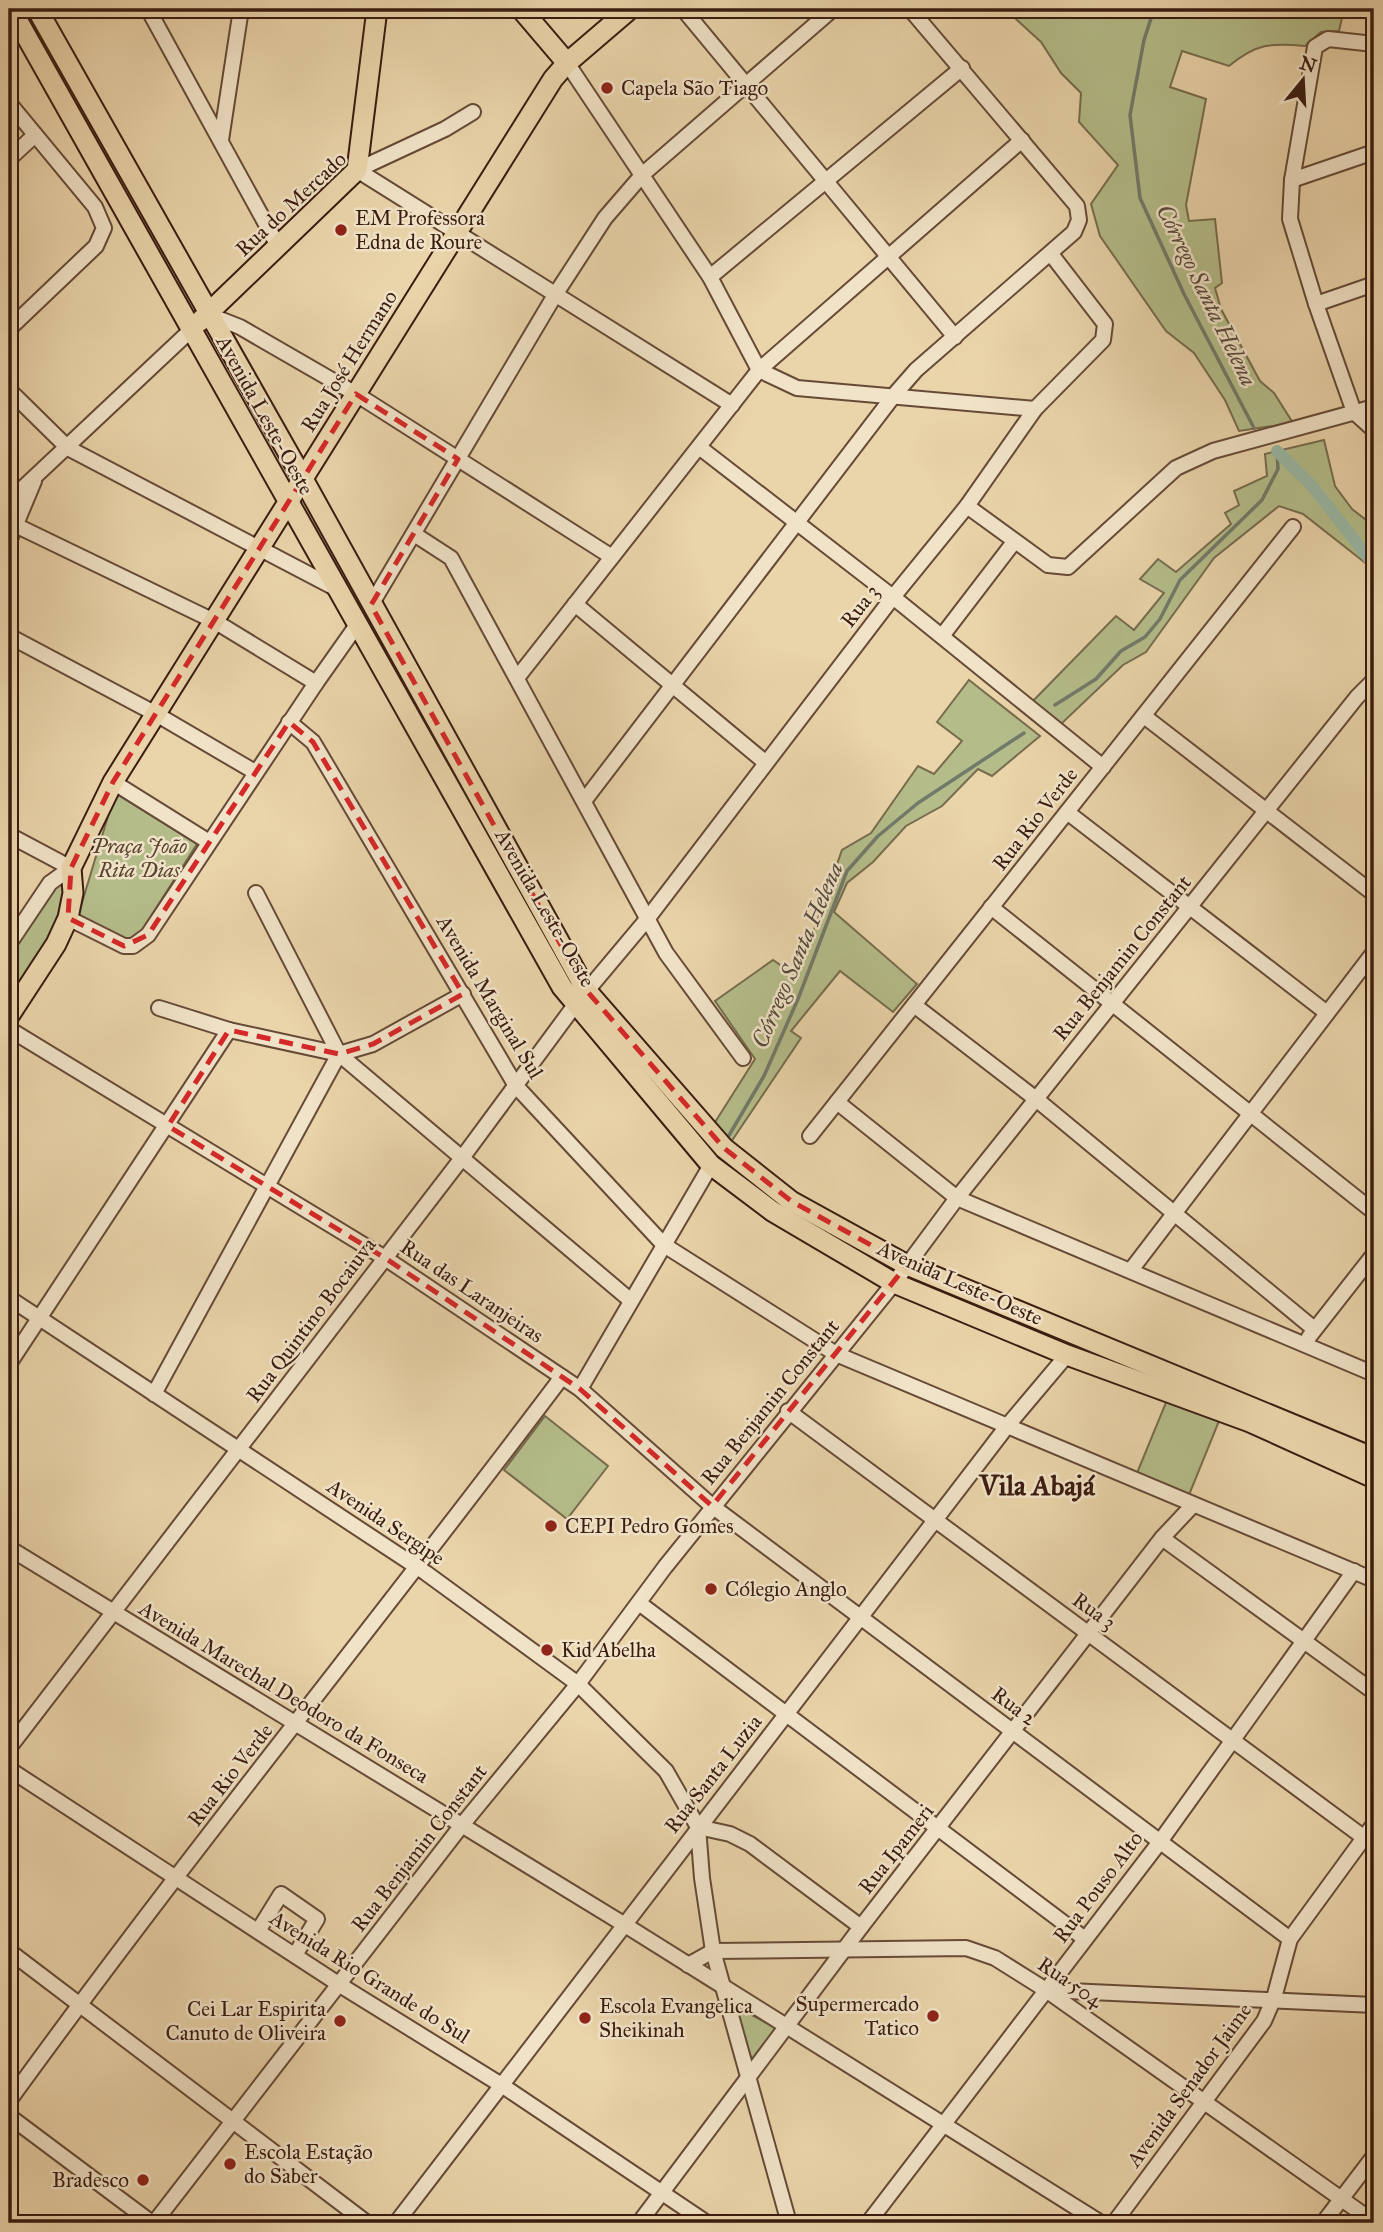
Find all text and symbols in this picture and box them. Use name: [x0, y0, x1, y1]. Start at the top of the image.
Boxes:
north arrow: [1268, 46, 1338, 116]
text: N: [1297, 51, 1319, 78]
place label: Capela São Tiago: [621, 75, 769, 101]
marker: Capela São Tiago: [599, 80, 615, 96]
street label: Rua do Mercado: [230, 146, 352, 262]
water label: Córrego Santa Helena: [1151, 200, 1263, 390]
place label: EM Professora Edna de Roure: [355, 205, 485, 255]
marker: EM Professora Edna de Roure: [333, 222, 349, 238]
street label: Rua José Hermano: [295, 285, 403, 437]
street label: Avenida Leste-Oeste: [210, 330, 320, 499]
street label: Rua 3: [835, 579, 885, 633]
street label: Rua Rio Verde: [987, 762, 1084, 876]
street label: Avenida Leste-Oeste: [489, 823, 601, 992]
park label: Praça João Rita Dias: [91, 833, 187, 883]
water label: Córrego Santa Helena: [745, 858, 849, 1052]
street label: Rua Benjamin Constant: [1047, 870, 1197, 1046]
street label: Avenida Marginal Sul: [430, 910, 549, 1084]
street label: Rua Quintino Bocaiuva: [240, 1232, 382, 1408]
street label: Rua das Laranjeiras: [395, 1233, 549, 1349]
street label: Avenida Leste-Oeste: [872, 1234, 1047, 1331]
street label: Rua Benjamin Constant: [695, 1314, 845, 1490]
district label: Vila Abajá: [978, 1468, 1096, 1503]
street label: Avenida Sergipe: [321, 1473, 450, 1571]
place label: CEPI Pedro Gomes: [565, 1513, 734, 1539]
marker: CEPI Pedro Gomes: [543, 1518, 559, 1534]
place label: Cólegio Anglo: [725, 1576, 847, 1602]
marker: Cólegio Anglo: [703, 1581, 719, 1597]
street label: Rua 3: [1067, 1586, 1121, 1636]
street label: Avenida Marechal Deodoro da Fonseca: [134, 1595, 434, 1789]
place label: Kid Abelha: [561, 1637, 656, 1663]
marker: Kid Abelha: [539, 1642, 555, 1658]
street label: Rua 2: [986, 1681, 1042, 1732]
street label: Rua Santa Luzia: [659, 1709, 767, 1838]
street label: Rua Rio Verde: [182, 1718, 279, 1832]
street label: Rua Benjamin Constant: [345, 1759, 493, 1937]
street label: Rua Ipameri: [853, 1799, 939, 1899]
street label: Rua Pouso Alto: [1047, 1826, 1149, 1948]
street label: Avenida Rio Grande do Sul: [264, 1904, 475, 2049]
street label: Rua 504: [1033, 1951, 1109, 2014]
place label: Supermercado Tatico: [795, 1991, 919, 2041]
place label: Escola Evangelica Sheikinah: [599, 1993, 753, 2043]
place label: Cei Lar Espirita Canuto de Oliveira: [166, 1996, 326, 2046]
street label: Avenida Senador Jaime: [1120, 1998, 1257, 2173]
marker: Supermercado Tatico: [925, 2008, 941, 2024]
marker: Escola Evangelica Sheikinah: [577, 2010, 593, 2026]
marker: Cei Lar Espirita Canuto de Oliveira: [332, 2013, 348, 2029]
place label: Escola Estação do Saber: [244, 2139, 373, 2189]
marker: Escola Estação do Saber: [222, 2156, 238, 2172]
place label: Bradesco: [52, 2167, 129, 2193]
marker: Bradesco: [135, 2172, 151, 2188]

